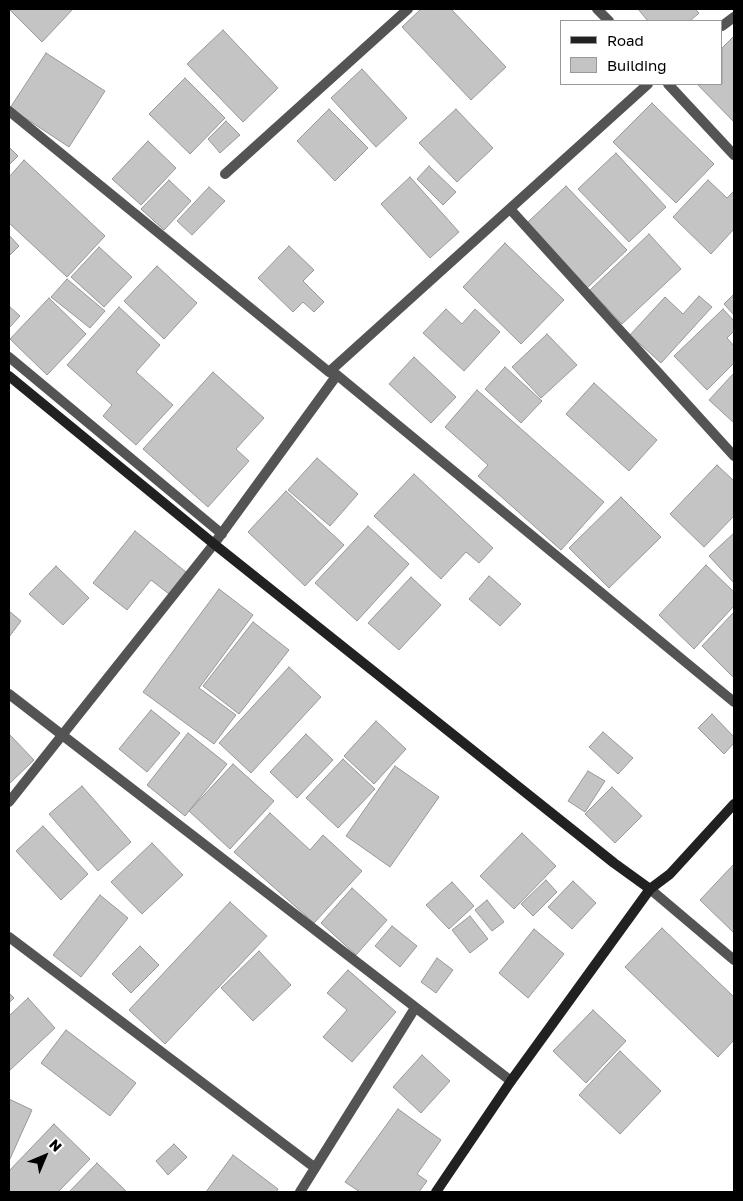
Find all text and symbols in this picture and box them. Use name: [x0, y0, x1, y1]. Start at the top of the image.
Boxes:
legend: [560, 20, 723, 85]
text: Road: [607, 31, 644, 49]
text: Building: [607, 56, 667, 74]
north arrow: [20, 1131, 70, 1181]
text: N: [46, 1135, 66, 1155]

